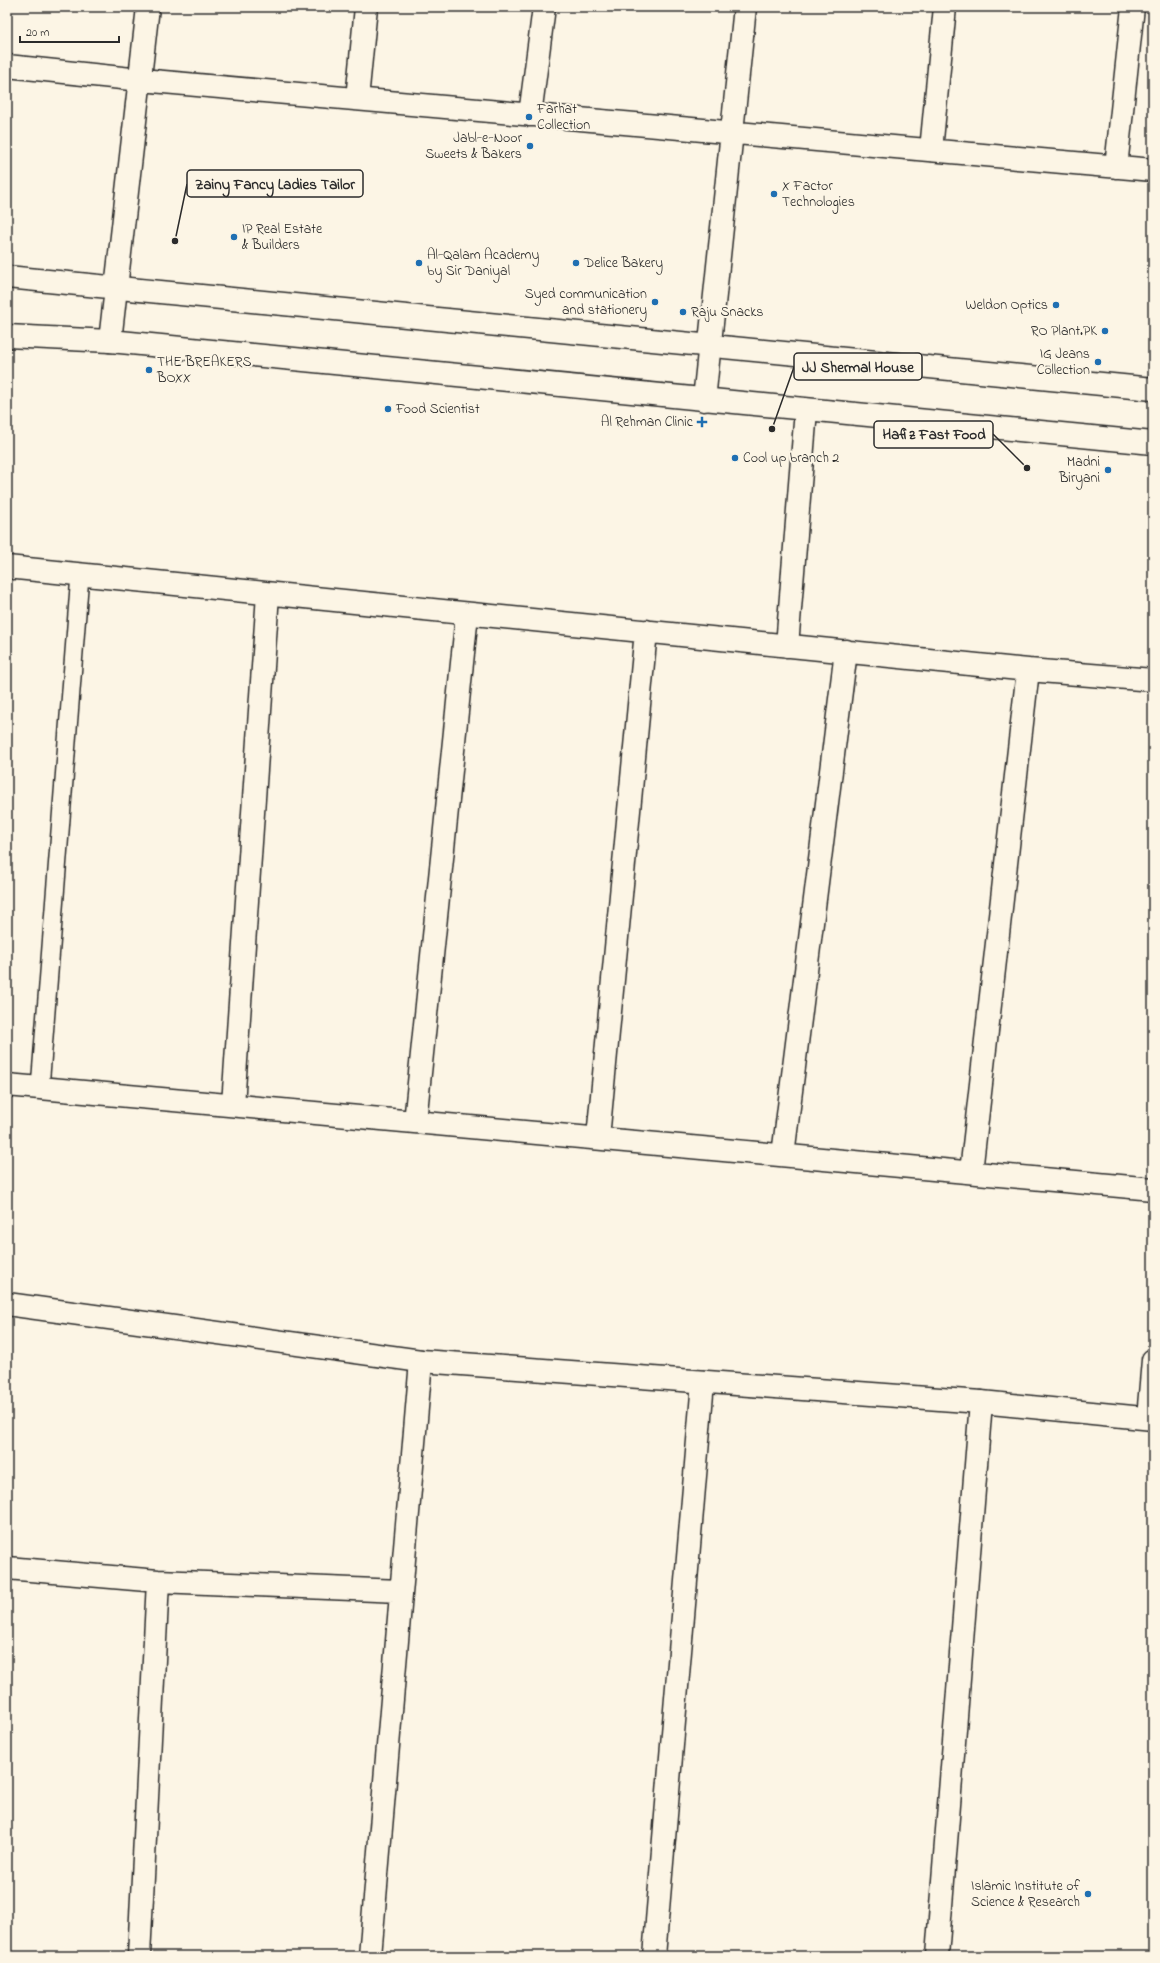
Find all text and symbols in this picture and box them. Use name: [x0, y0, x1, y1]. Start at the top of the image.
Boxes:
scale bar: [20, 18, 119, 44]
text: 20 m: [26, 24, 49, 42]
place label: Farhat Collection: [536, 99, 590, 136]
marker: Farhat Collection: [524, 112, 534, 122]
place label: Jabl-e-Noor Sweets & Bakers: [425, 128, 523, 165]
marker: Jabl-e-Noor Sweets & Bakers: [525, 141, 535, 151]
callout: Zainy Fancy Ladies Tailor: [187, 170, 363, 197]
text: Zainy Fancy Ladies Tailor: [195, 174, 355, 198]
place label: X Factor Technologies: [782, 176, 855, 214]
marker: X Factor Technologies: [769, 189, 779, 199]
place label: IP Real Estate & Builders: [242, 219, 323, 256]
marker: IP Real Estate & Builders: [229, 232, 239, 242]
place label: Al-Qalam Academy by Sir Daniyal: [427, 245, 539, 283]
place label: Delice Bakery: [583, 253, 663, 275]
marker: Al-Qalam Academy by Sir Daniyal: [414, 258, 424, 268]
marker: Delice Bakery: [571, 258, 581, 268]
place label: Syed communication and stationery: [525, 284, 647, 322]
place label: Weldon Optics: [966, 295, 1048, 316]
marker: Syed communication and stationery: [650, 297, 660, 307]
marker: Weldon Optics: [1051, 300, 1061, 310]
place label: Raju Snacks: [691, 302, 764, 323]
marker: Raju Snacks: [678, 307, 688, 317]
place label: RO Plant.PK: [1031, 321, 1097, 342]
marker: RO Plant.PK: [1100, 326, 1110, 336]
place label: IG Jeans Collection: [1037, 344, 1090, 381]
place label: THE BREAKERS BOXX: [156, 352, 251, 389]
callout: JJ Shermal House: [794, 353, 922, 380]
text: JJ Shermal House: [802, 357, 915, 379]
marker: IG Jeans Collection: [1093, 357, 1103, 367]
marker: THE BREAKERS BOXX: [144, 365, 154, 375]
place label: Food Scientist: [395, 399, 480, 420]
marker: Food Scientist: [383, 404, 393, 414]
place label: Al Rehman Clinic: [601, 412, 694, 433]
marker: Al Rehman Clinic: [696, 416, 708, 428]
callout: Hafiz Fast Food: [874, 421, 993, 448]
text: Hafiz Fast Food: [882, 424, 986, 446]
place label: Cool up branch 2: [743, 448, 839, 469]
place label: Madni Biryani: [1058, 452, 1100, 490]
marker: Cool up branch 2: [730, 453, 740, 463]
marker: Madni Biryani: [1103, 465, 1113, 475]
place label: Islamic Institute of Science & Research: [971, 1876, 1080, 1913]
marker: Islamic Institute of Science & Research: [1083, 1889, 1093, 1899]

